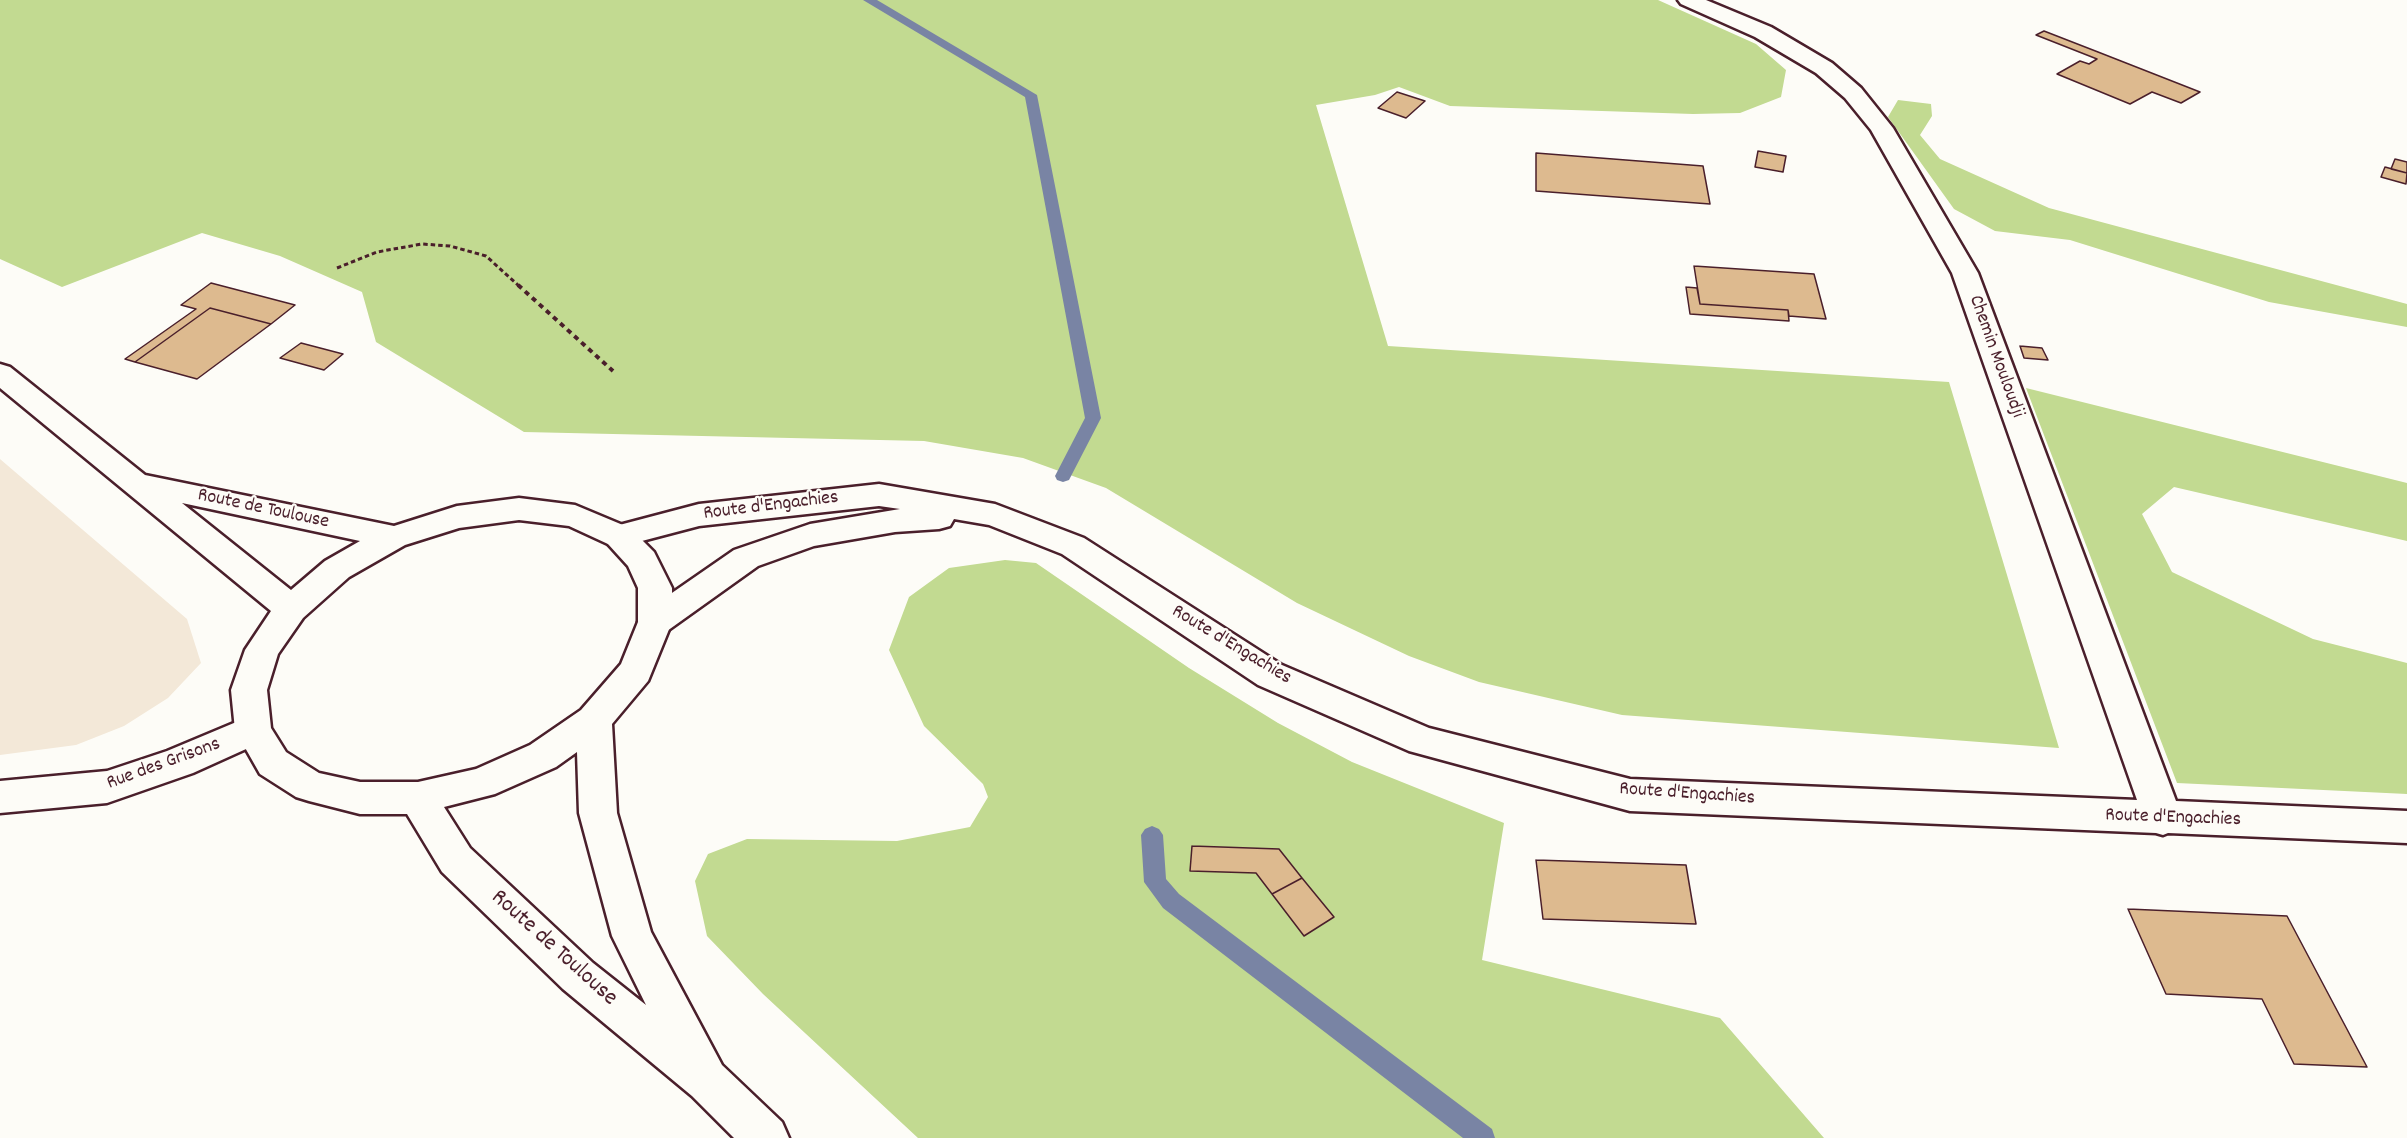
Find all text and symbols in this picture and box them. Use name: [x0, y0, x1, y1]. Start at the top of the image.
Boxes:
street label: Chemin Mouloudji: [1962, 292, 2028, 422]
street label: Route de Toulouse: [195, 484, 331, 536]
street label: Route d'Engachies: [702, 487, 840, 527]
street label: Route d'Engachies: [1167, 601, 1295, 691]
street label: Rue des Grisons: [104, 733, 224, 797]
street label: Route d'Engachies: [1618, 778, 1756, 812]
street label: Route d'Engachies: [2105, 805, 2241, 833]
street label: Route de Toulouse: [484, 885, 622, 1013]

